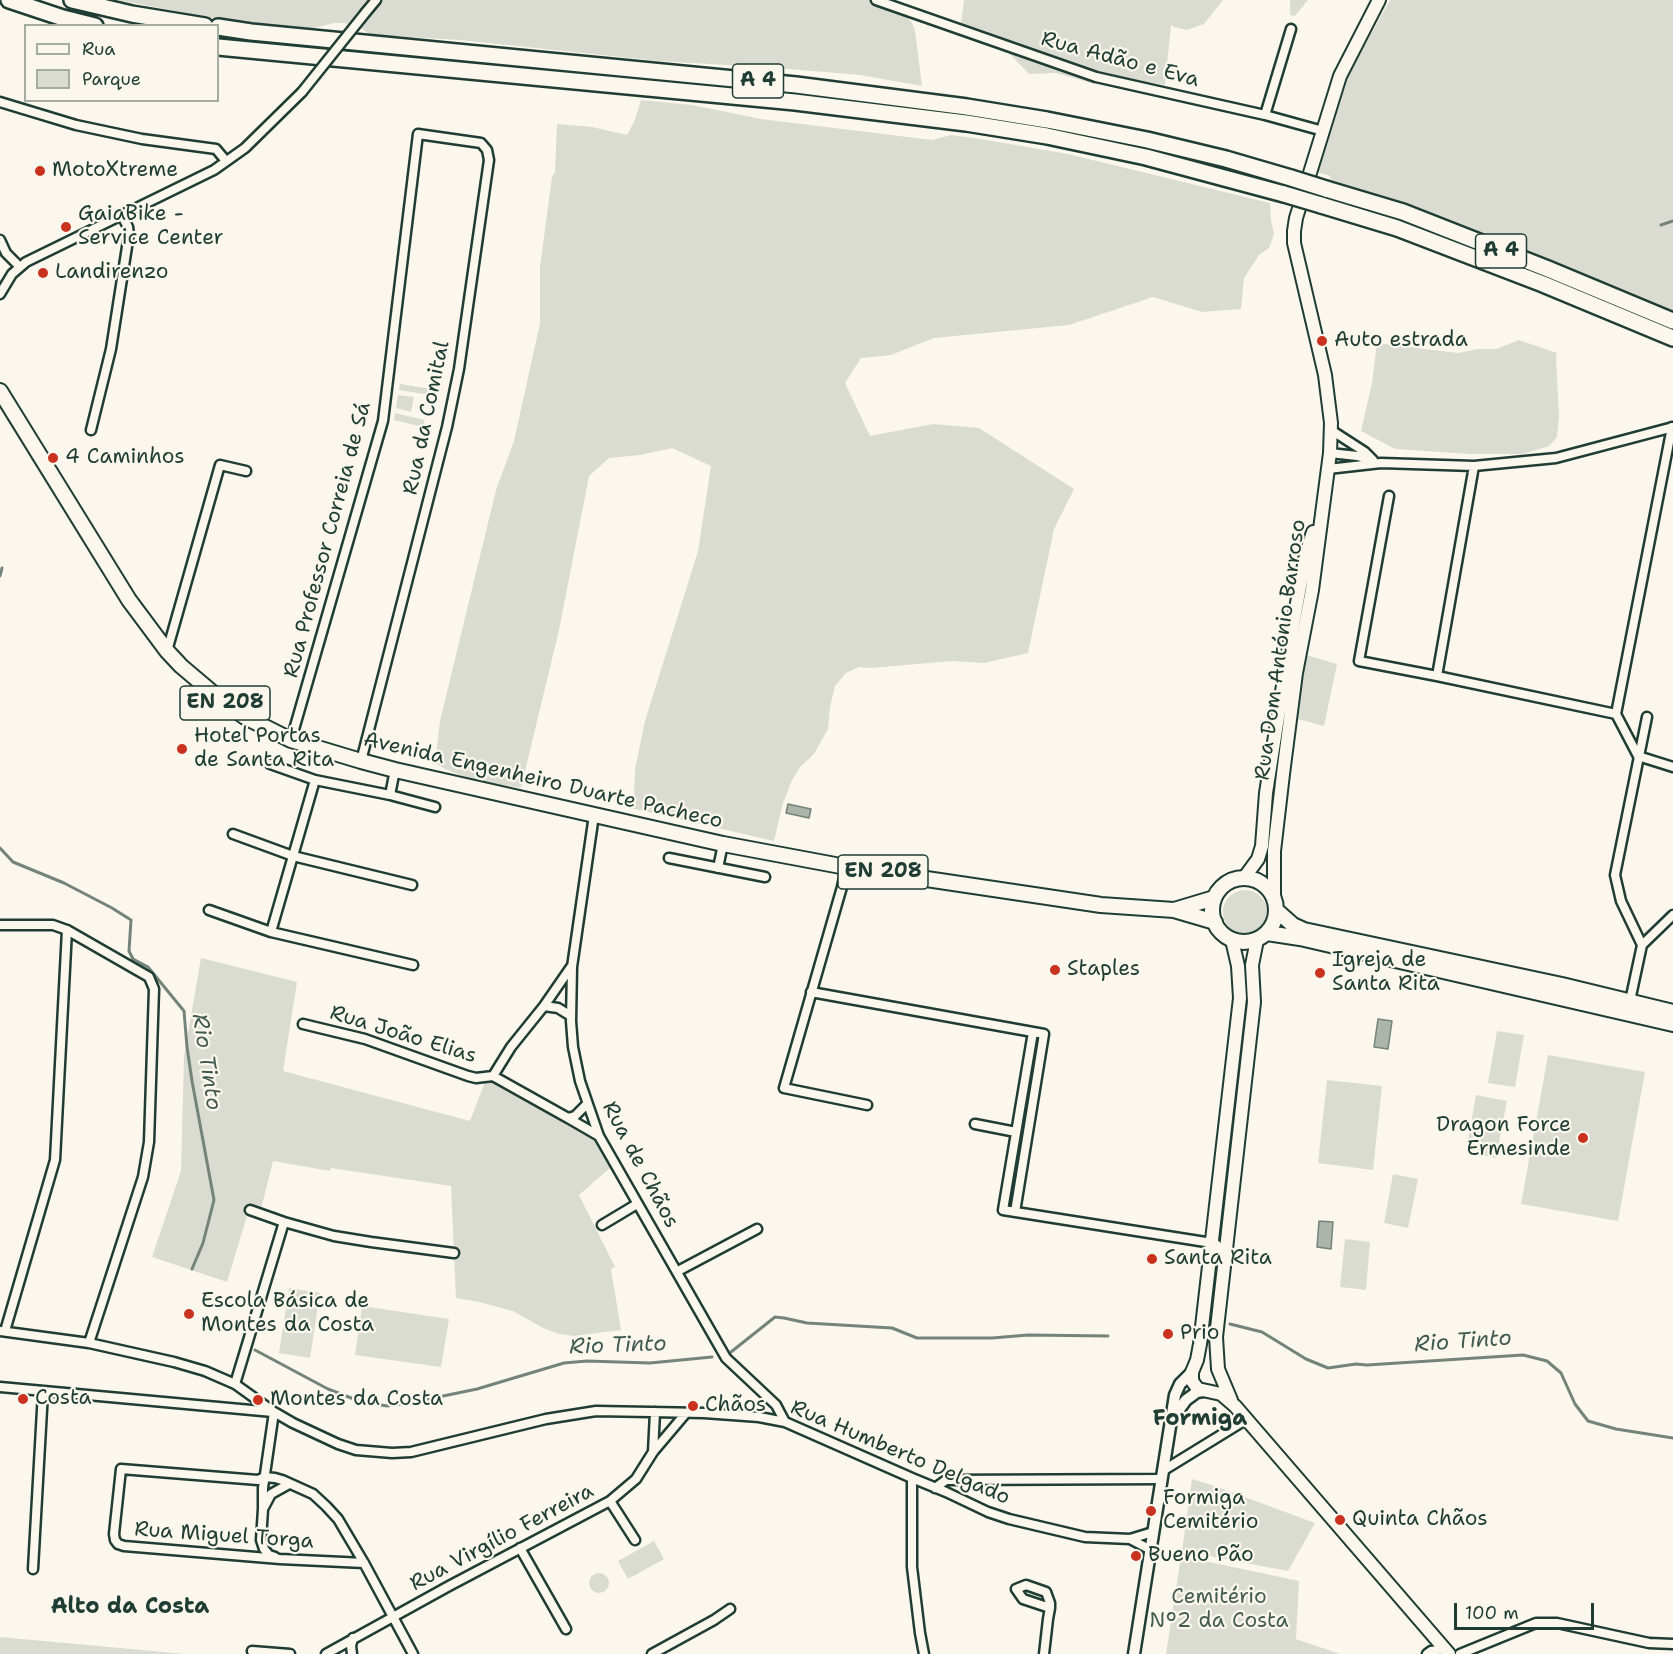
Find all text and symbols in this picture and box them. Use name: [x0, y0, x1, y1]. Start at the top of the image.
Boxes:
legend: [24, 24, 219, 102]
street label: Rua Adão e Eva: [1038, 27, 1202, 93]
text: Rua: [82, 37, 115, 61]
road number: A 4: [732, 64, 783, 98]
text: Parque: [82, 67, 141, 91]
place label: MotoXtreme: [52, 158, 178, 184]
marker: MotoXtreme: [33, 164, 47, 178]
place label: GaiaBike - Service Center: [78, 202, 224, 252]
marker: GaiaBike - Service Center: [59, 220, 73, 234]
road number: A 4: [1476, 234, 1526, 268]
place label: Landirenzo: [55, 260, 169, 286]
marker: Landirenzo: [36, 266, 50, 280]
place label: Auto estrada: [1334, 328, 1468, 354]
marker: Auto estrada: [1315, 334, 1329, 348]
street label: Rua da Comital: [398, 339, 456, 497]
street label: Rua Professor Correia de Sá: [279, 399, 377, 681]
place label: 4 Caminhos: [65, 445, 185, 471]
marker: 4 Caminhos: [46, 451, 60, 465]
street label: Rua Dom António Barroso: [1250, 518, 1312, 782]
road number: EN 208: [180, 686, 270, 720]
place label: Hotel Portas de Santa Rita: [194, 724, 334, 774]
street label: Avenida Engenheiro Duarte Pacheco: [361, 727, 725, 835]
marker: Hotel Portas de Santa Rita: [175, 742, 189, 756]
road number: EN 208: [838, 855, 928, 889]
place label: Igreja de Santa Rita: [1332, 948, 1440, 998]
place label: Staples: [1067, 957, 1140, 983]
marker: Staples: [1048, 963, 1062, 977]
marker: Igreja de Santa Rita: [1313, 966, 1327, 980]
street label: Rua João Elias: [327, 1001, 479, 1069]
water label: Rio Tinto: [185, 1012, 227, 1112]
street label: Rua de Chãos: [596, 1097, 684, 1233]
place label: Dragon Force Ermesinde: [1436, 1113, 1571, 1163]
marker: Dragon Force Ermesinde: [1576, 1131, 1590, 1145]
place label: Santa Rita: [1164, 1246, 1272, 1272]
marker: Santa Rita: [1145, 1252, 1159, 1266]
place label: Escola Básica de Montes da Costa: [201, 1289, 374, 1339]
marker: Escola Básica de Montes da Costa: [182, 1307, 196, 1321]
place label: Prio: [1180, 1321, 1219, 1347]
water label: Rio Tinto: [1413, 1325, 1513, 1359]
marker: Prio: [1161, 1327, 1175, 1341]
water label: Rio Tinto: [569, 1331, 667, 1361]
place label: Costa: [35, 1386, 92, 1412]
place label: Montes da Costa: [270, 1387, 443, 1413]
marker: Costa: [16, 1392, 30, 1406]
marker: Montes da Costa: [251, 1393, 265, 1407]
place label: Chãos: [705, 1393, 766, 1419]
street label: Rua Humberto Delgado: [787, 1395, 1013, 1511]
marker: Chãos: [686, 1399, 700, 1413]
district label: Formiga: [1153, 1406, 1247, 1432]
street label: Rua Virgílio Ferreira: [406, 1479, 598, 1597]
place label: Formiga Cemitério: [1163, 1486, 1258, 1536]
marker: Formiga Cemitério: [1144, 1504, 1158, 1518]
place label: Quinta Chãos: [1352, 1507, 1488, 1533]
marker: Quinta Chãos: [1333, 1513, 1347, 1527]
street label: Rua Miguel Torga: [133, 1517, 315, 1555]
place label: Bueno Pão: [1148, 1543, 1254, 1569]
marker: Bueno Pão: [1129, 1549, 1143, 1563]
park label: Cemitério Nº2 da Costa: [1149, 1585, 1289, 1635]
scale bar: [1457, 1591, 1596, 1629]
district label: Alto da Costa: [51, 1594, 209, 1620]
text: 100 m: [1465, 1601, 1519, 1625]

